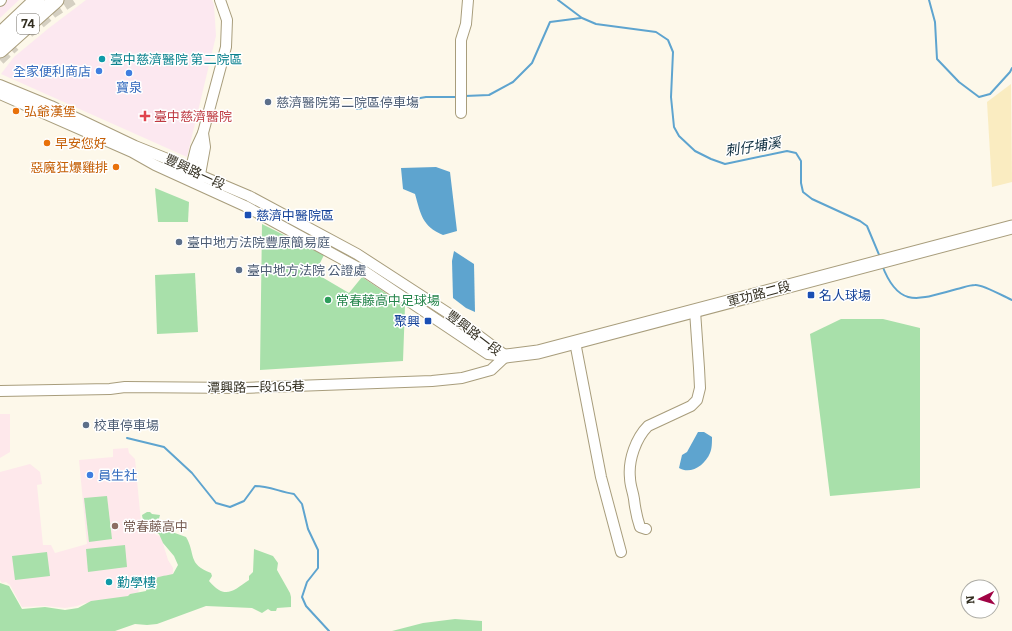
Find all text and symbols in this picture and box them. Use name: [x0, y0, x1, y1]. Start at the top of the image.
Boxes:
road number: 74: [17, 14, 39, 34]
place label: 臺中慈濟醫院 第二院區: [110, 52, 243, 67]
marker: 臺中慈濟醫院 第二院區: [97, 54, 107, 64]
place label: 全家便利商店: [13, 64, 91, 79]
marker: 全家便利商店: [94, 66, 104, 76]
marker: 寶泉: [124, 68, 134, 78]
place label: 寶泉: [116, 80, 142, 95]
place label: 慈濟醫院第二院區停車塲: [276, 95, 419, 110]
marker: 慈濟醫院第二院區停車塲: [263, 97, 273, 107]
place label: 弘爺漢堡: [24, 104, 76, 119]
marker: 弘爺漢堡: [11, 106, 21, 116]
place label: 臺中慈濟醫院: [154, 109, 232, 124]
marker: 臺中慈濟醫院: [139, 110, 151, 122]
water label: 刺仔埔溪: [724, 134, 784, 160]
place label: 早安您好: [55, 136, 107, 151]
marker: 早安您好: [42, 138, 52, 148]
street label: 豐興路一段: [162, 151, 228, 193]
place label: 惡魔狂爆雞排: [30, 160, 108, 175]
marker: 惡魔狂爆雞排: [111, 162, 121, 172]
place label: 慈濟中醫院區: [256, 208, 334, 223]
marker: 慈濟中醫院區: [243, 210, 253, 220]
place label: 臺中地方法院豐原簡易庭: [187, 235, 330, 250]
marker: 臺中地方法院豐原簡易庭: [174, 237, 184, 247]
place label: 臺中地方法院 公證處: [247, 263, 367, 278]
marker: 臺中地方法院 公證處: [234, 265, 244, 275]
street label: 軍功路二段: [726, 278, 792, 310]
place label: 名人球場: [819, 288, 871, 303]
marker: 名人球場: [806, 290, 816, 300]
place label: 常春藤高中足球場: [336, 293, 440, 308]
marker: 常春藤高中足球場: [323, 295, 333, 305]
street label: 豐興路一段: [444, 307, 504, 359]
place label: 聚興: [394, 314, 420, 329]
marker: 聚興: [423, 316, 433, 326]
street label: 潭興路一段165巷: [207, 379, 305, 395]
place label: 校車停車場: [94, 418, 159, 433]
marker: 校車停車場: [81, 420, 91, 430]
place label: 員生社: [98, 468, 137, 483]
marker: 員生社: [85, 470, 95, 480]
place label: 常春藤高中: [123, 519, 188, 534]
marker: 常春藤高中: [110, 521, 120, 531]
place label: 勤學樓: [117, 575, 156, 590]
marker: 勤學樓: [104, 577, 114, 587]
north arrow: [960, 579, 1000, 619]
text: N: [964, 595, 977, 605]

